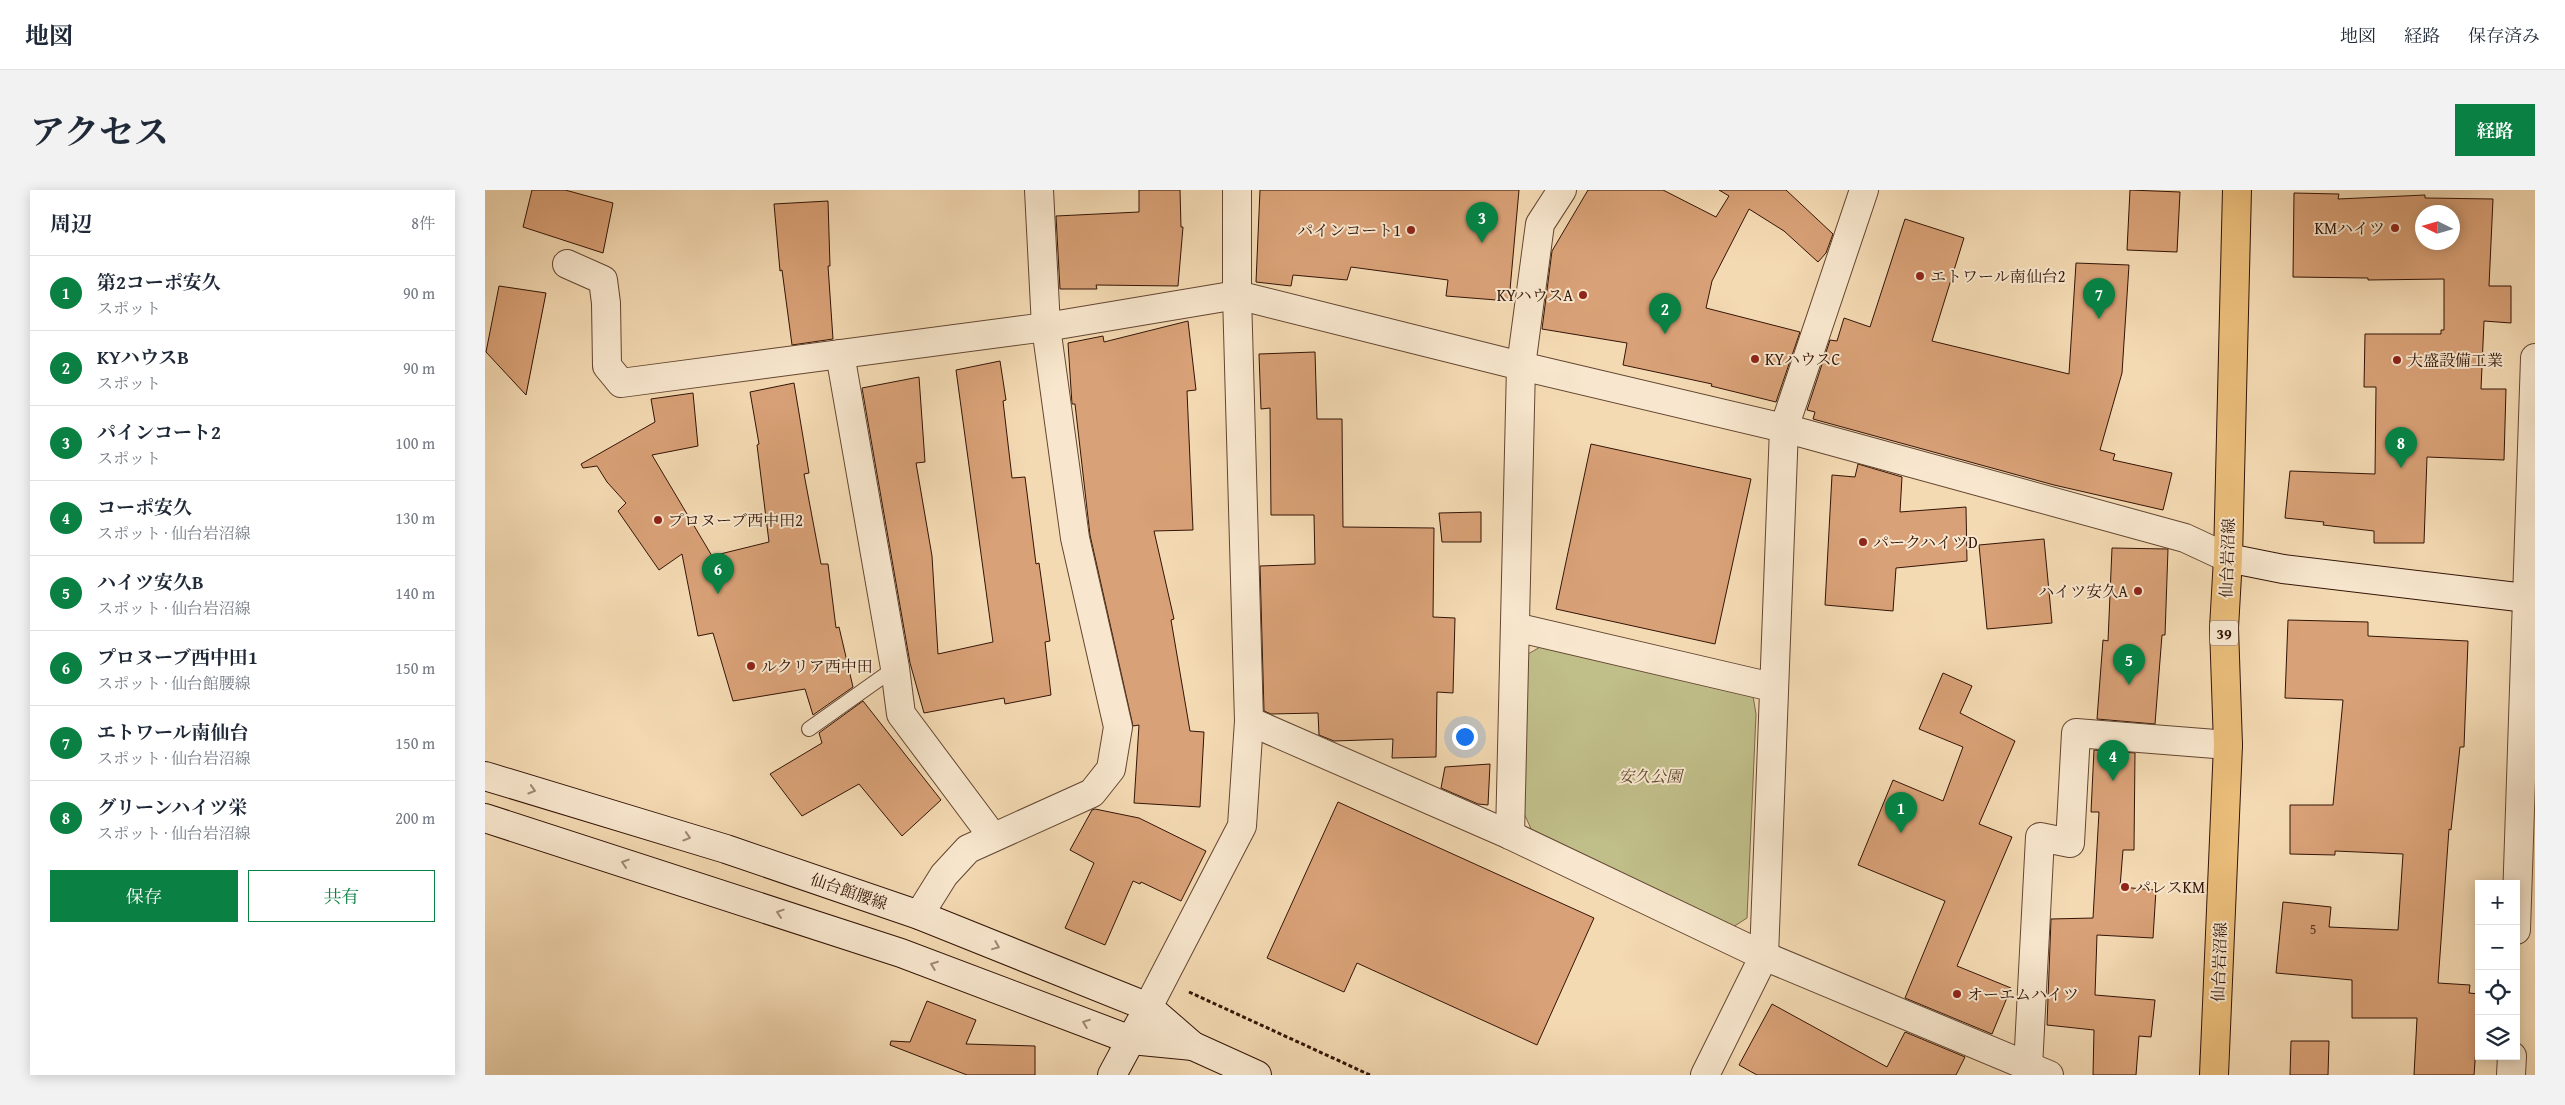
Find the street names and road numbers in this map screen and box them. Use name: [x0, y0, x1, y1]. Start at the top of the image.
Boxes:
street label: 仙台岩沼線: [2214, 518, 2240, 598]
road number: 39: [2210, 620, 2238, 646]
street label: 仙台館腰線: [807, 867, 891, 915]
street label: 仙台岩沼線: [2206, 922, 2232, 1002]

